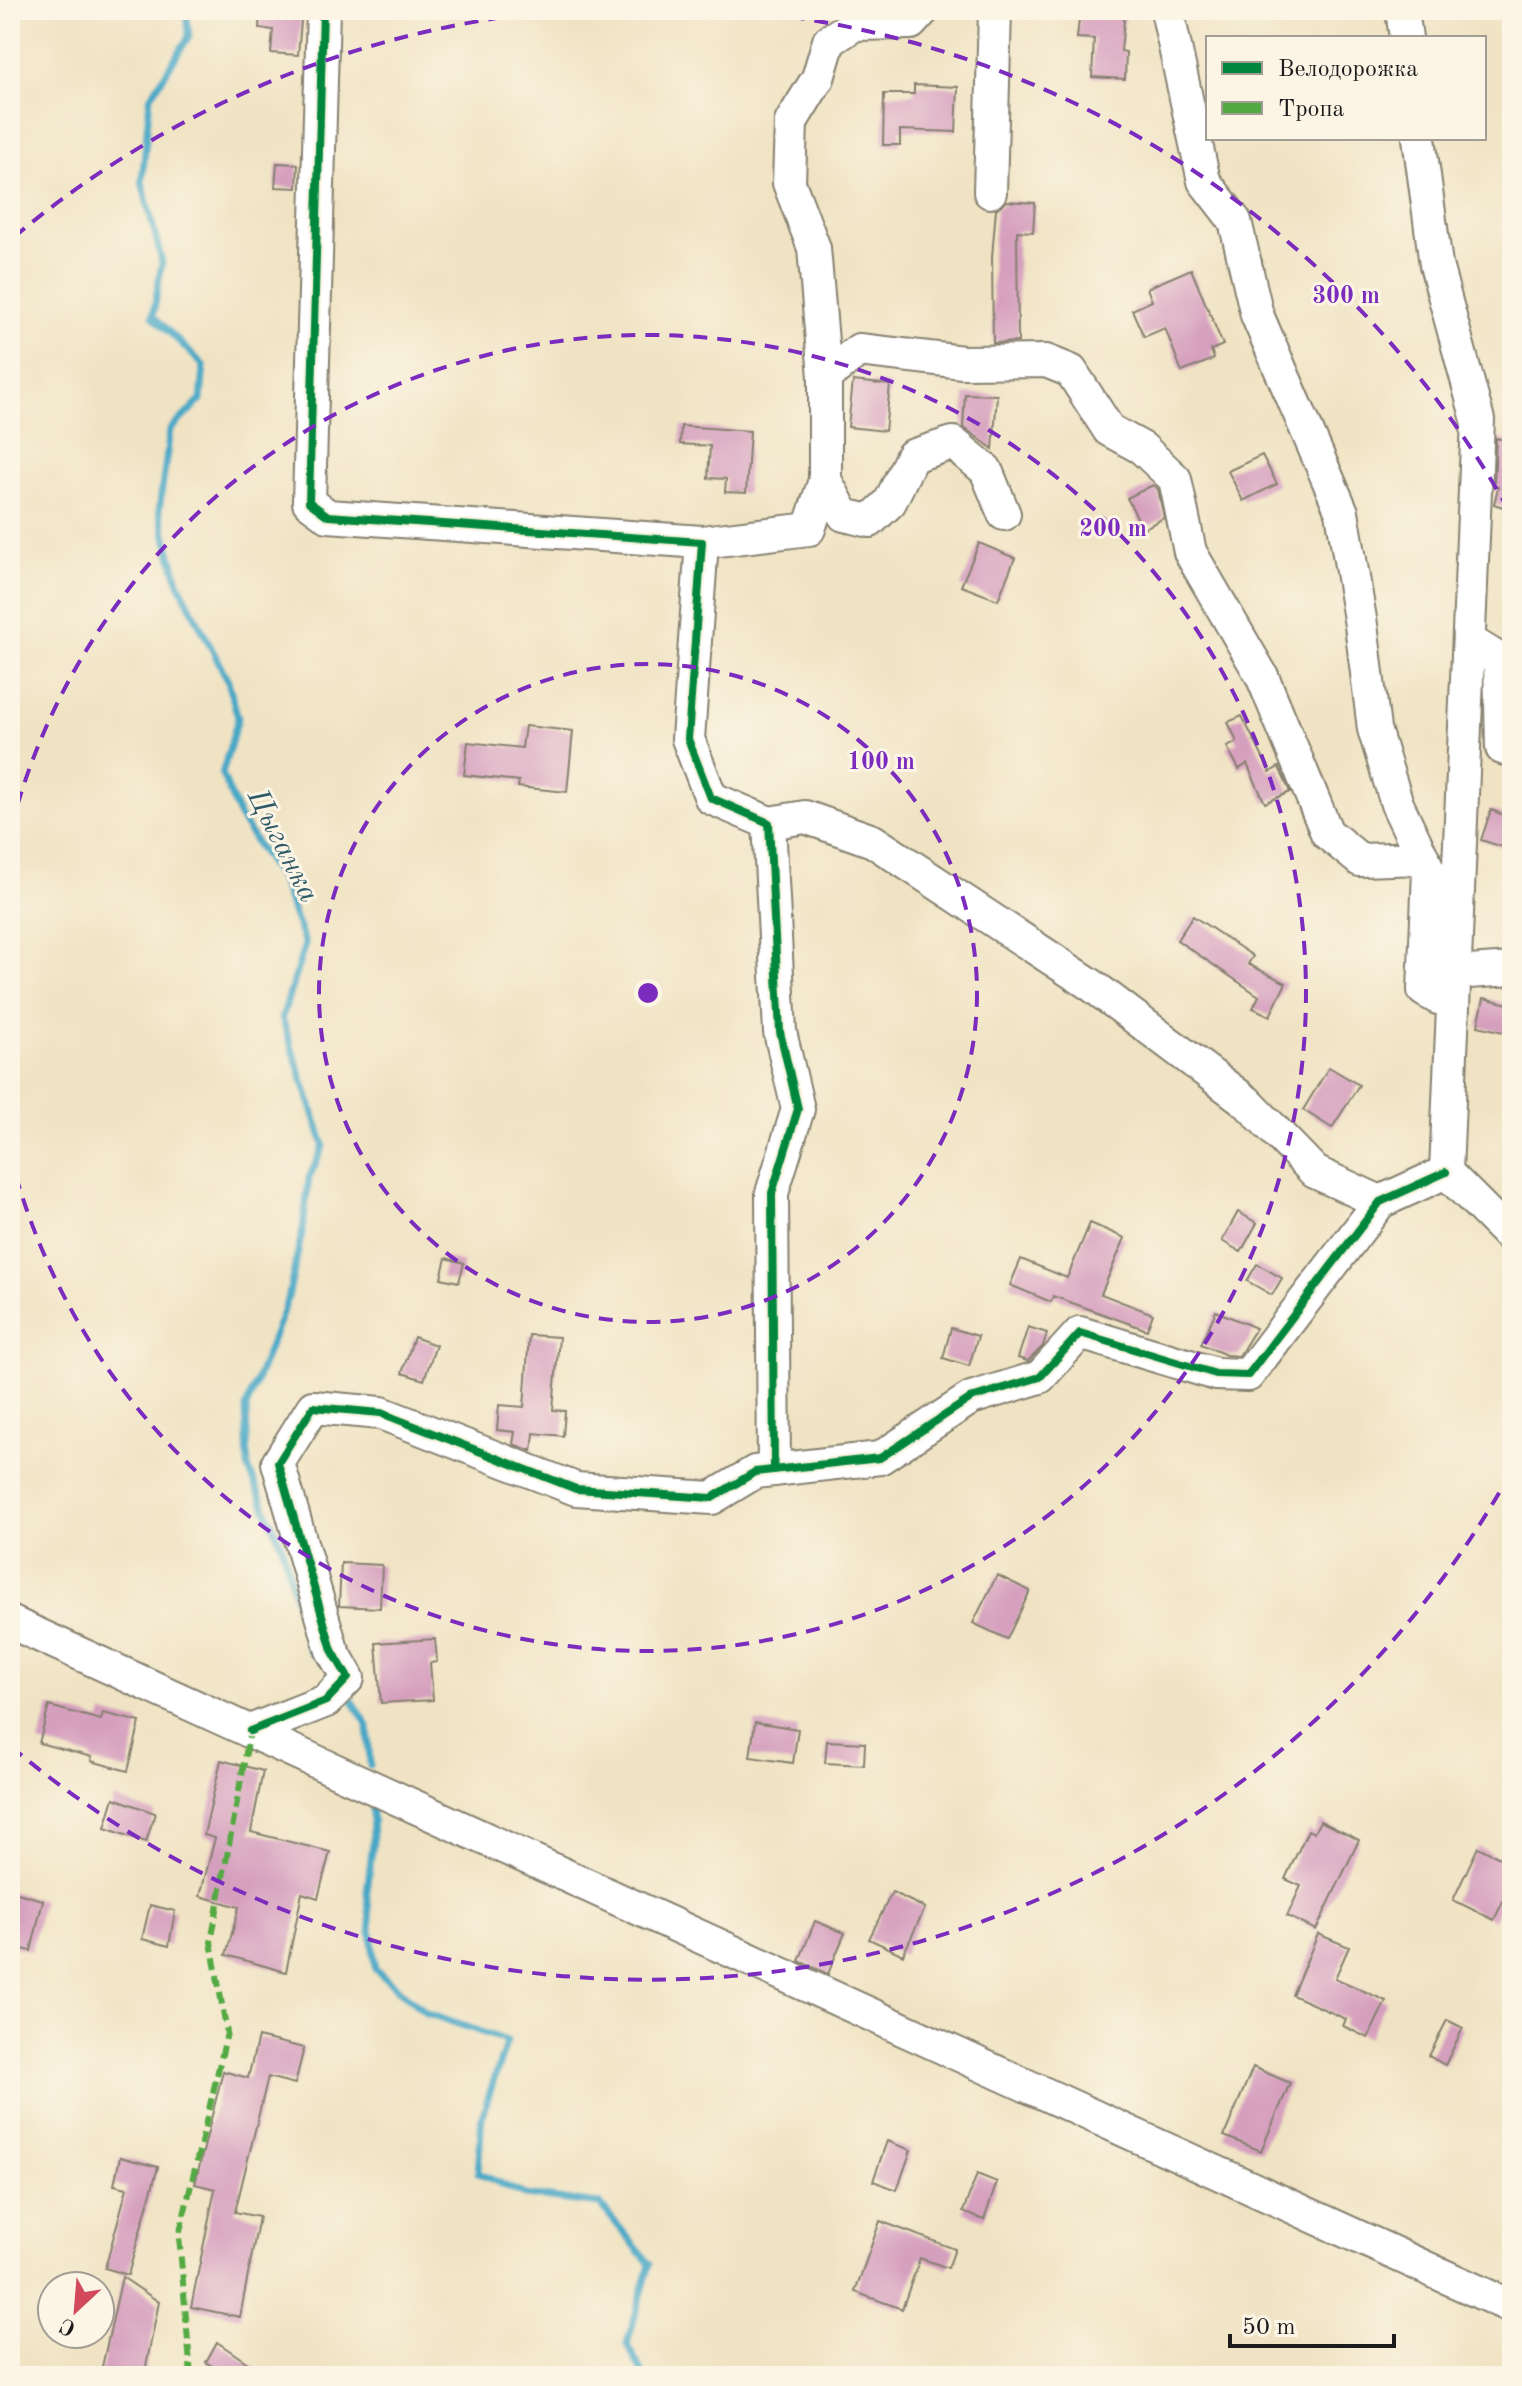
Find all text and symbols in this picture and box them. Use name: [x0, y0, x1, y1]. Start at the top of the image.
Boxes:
legend: [1206, 36, 1486, 140]
text: Велодорожка: [1278, 58, 1418, 82]
text: Тропа: [1278, 98, 1345, 122]
text: 300 m: [1312, 285, 1380, 309]
text: 200 m: [1079, 518, 1147, 542]
text: 100 m: [847, 751, 915, 775]
water label: Цыганка: [240, 783, 324, 908]
centre of rings: [634, 979, 662, 1007]
north arrow: [36, 2270, 116, 2350]
scale bar: [1230, 2298, 1394, 2348]
text: С: [57, 2313, 79, 2339]
text: 50 m: [1242, 2316, 1296, 2340]

